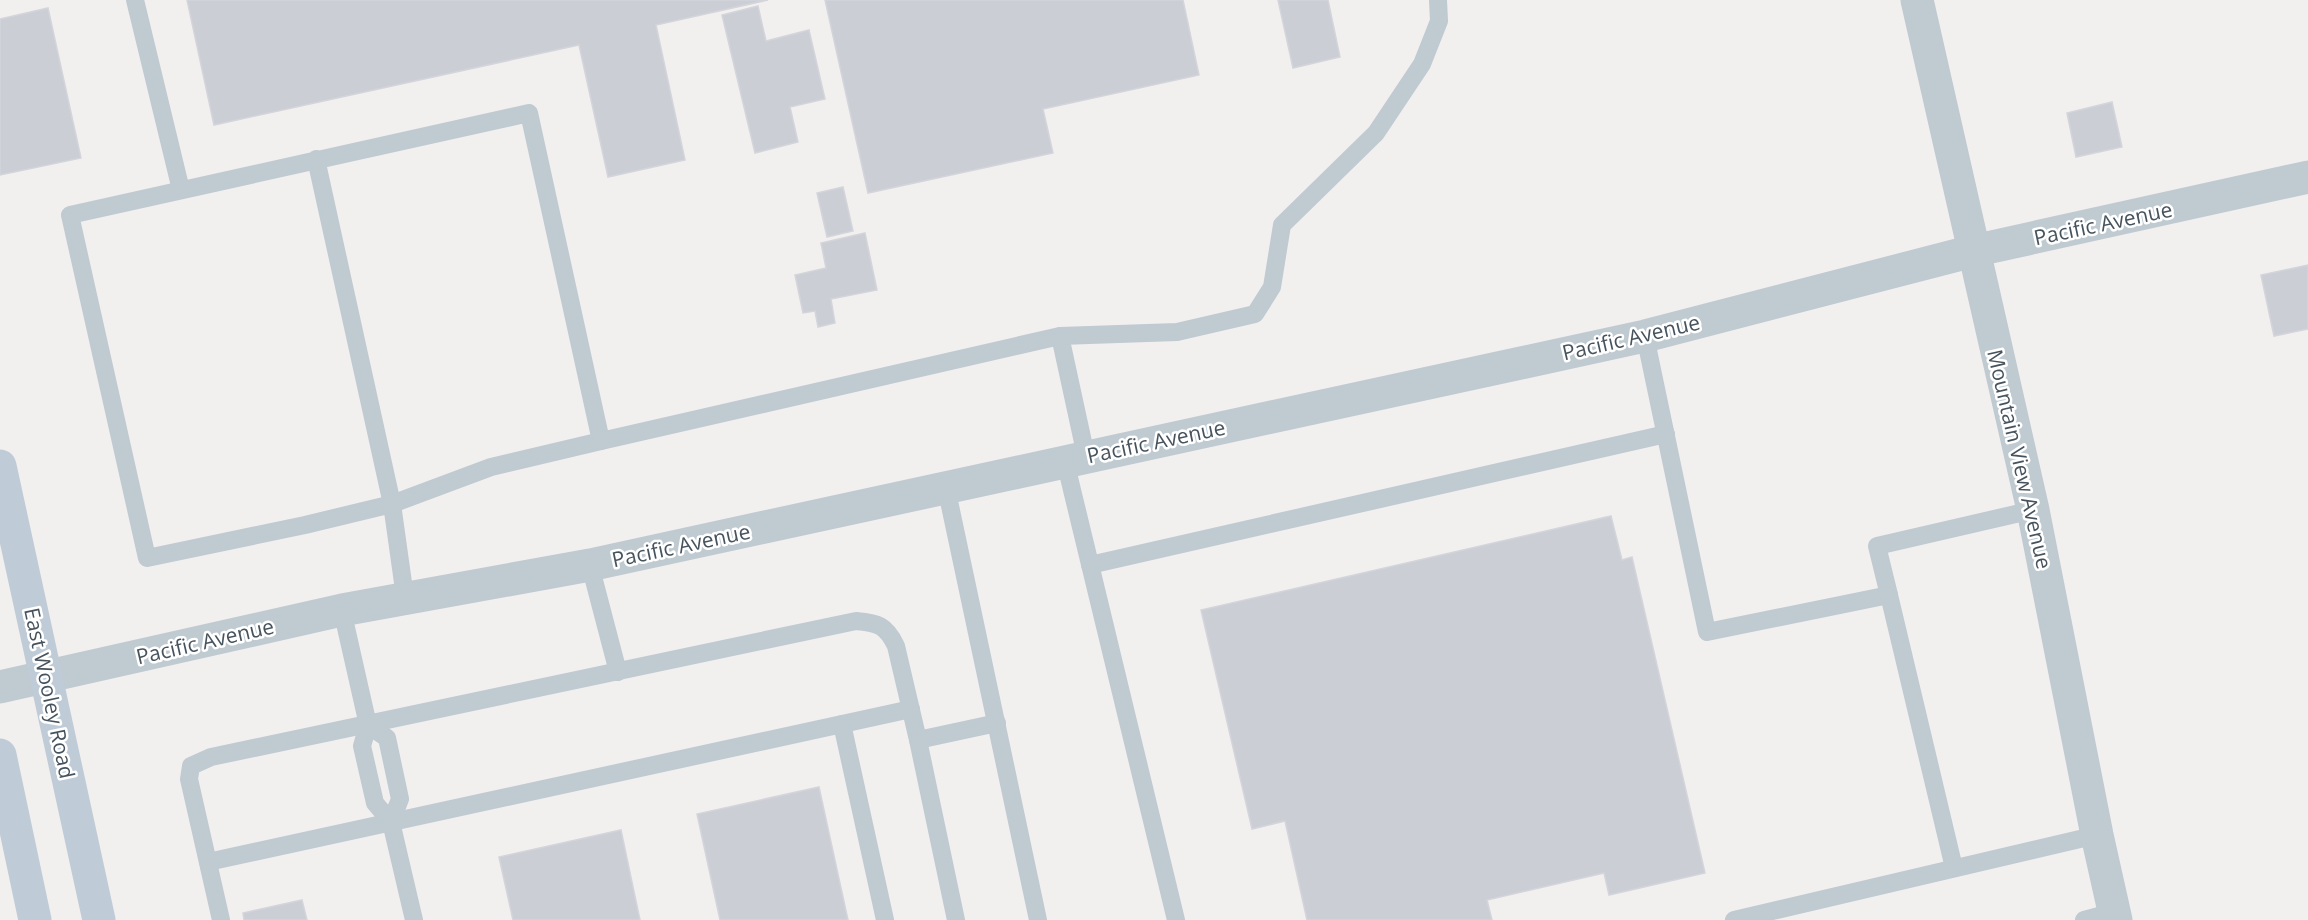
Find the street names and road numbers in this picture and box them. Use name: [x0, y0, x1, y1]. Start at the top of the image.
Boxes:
street label: Pacific Avenue: [2031, 195, 2175, 251]
street label: Pacific Avenue: [1559, 308, 1703, 366]
street label: Mountain View Avenue: [1981, 346, 2059, 572]
street label: Pacific Avenue: [1084, 413, 1228, 469]
street label: Pacific Avenue: [609, 517, 753, 573]
street label: East Wooley Road: [18, 605, 82, 781]
street label: Pacific Avenue: [133, 612, 277, 670]

